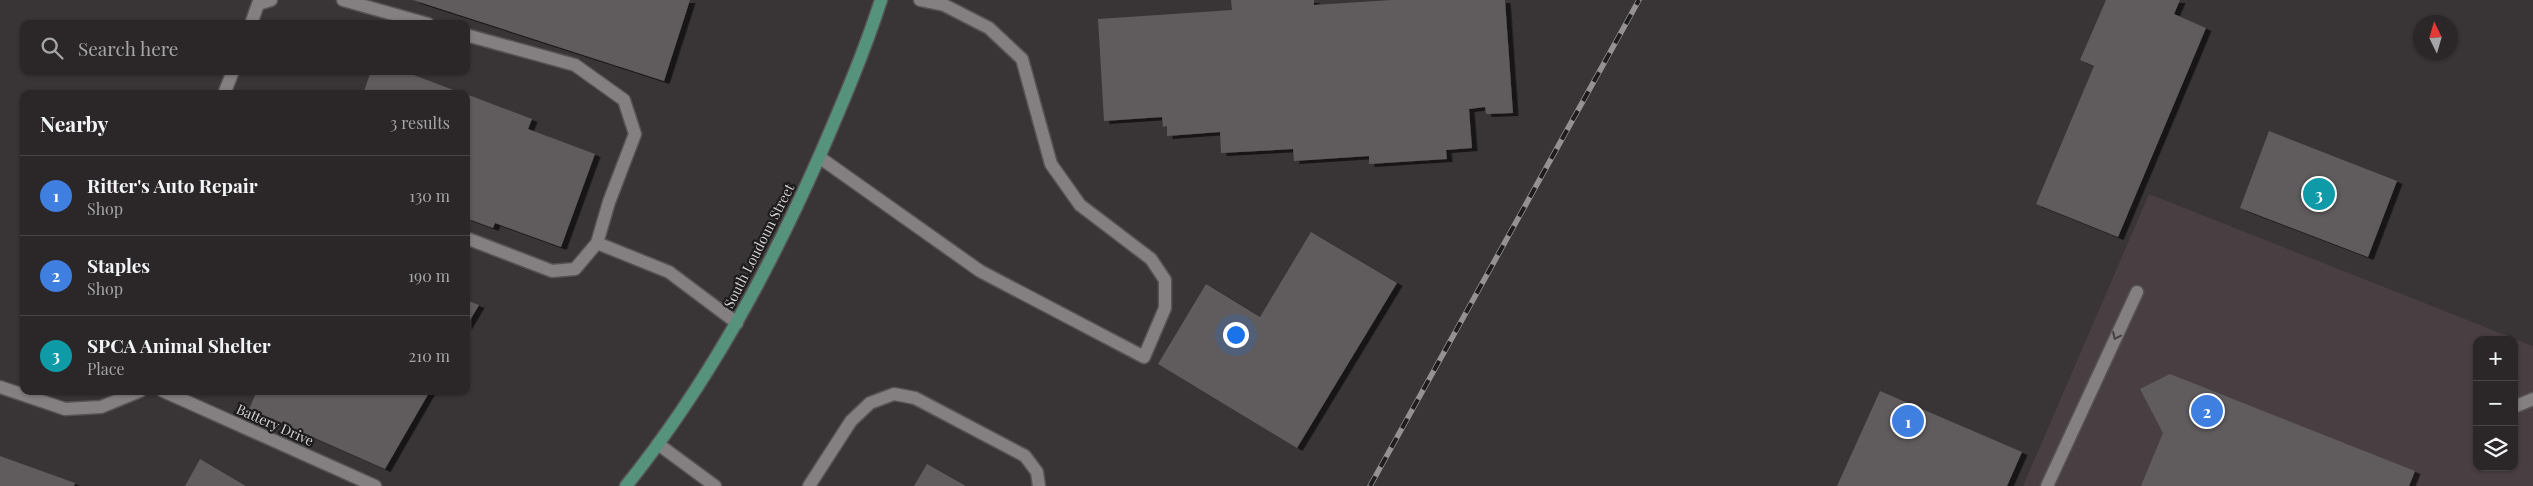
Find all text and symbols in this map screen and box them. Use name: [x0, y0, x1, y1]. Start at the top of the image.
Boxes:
north arrow: [2413, 15, 2458, 60]
search box: [20, 20, 470, 75]
icon: search: [38, 34, 66, 62]
text: Search here: [78, 35, 178, 61]
text: Nearby: [40, 109, 109, 137]
text: 3 results: [390, 112, 450, 133]
text: Ritter's Auto Repair: [87, 172, 258, 198]
pin: 3: [2303, 175, 2335, 213]
street label: South Loudoun Street: [719, 179, 799, 311]
text: 1: [53, 185, 59, 206]
text: 130 m: [409, 185, 450, 206]
text: Shop: [87, 198, 123, 219]
text: Staples: [87, 252, 150, 278]
text: 2: [52, 265, 60, 286]
text: 190 m: [408, 265, 450, 286]
text: Shop: [87, 278, 123, 299]
your location: [1223, 322, 1249, 348]
one-way arrow: [2112, 331, 2123, 340]
text: SPCA Animal Shelter: [87, 332, 271, 358]
map controls: [2473, 336, 2518, 471]
button: +: [2473, 336, 2518, 381]
text: 3: [52, 345, 60, 366]
text: 210 m: [409, 345, 450, 366]
text: Place: [87, 358, 125, 379]
button: −: [2473, 381, 2518, 426]
pin: 2: [2191, 392, 2223, 430]
street label: Battery Drive: [234, 399, 317, 450]
pin: 1: [1892, 402, 1924, 440]
button: layers: [2473, 426, 2518, 471]

